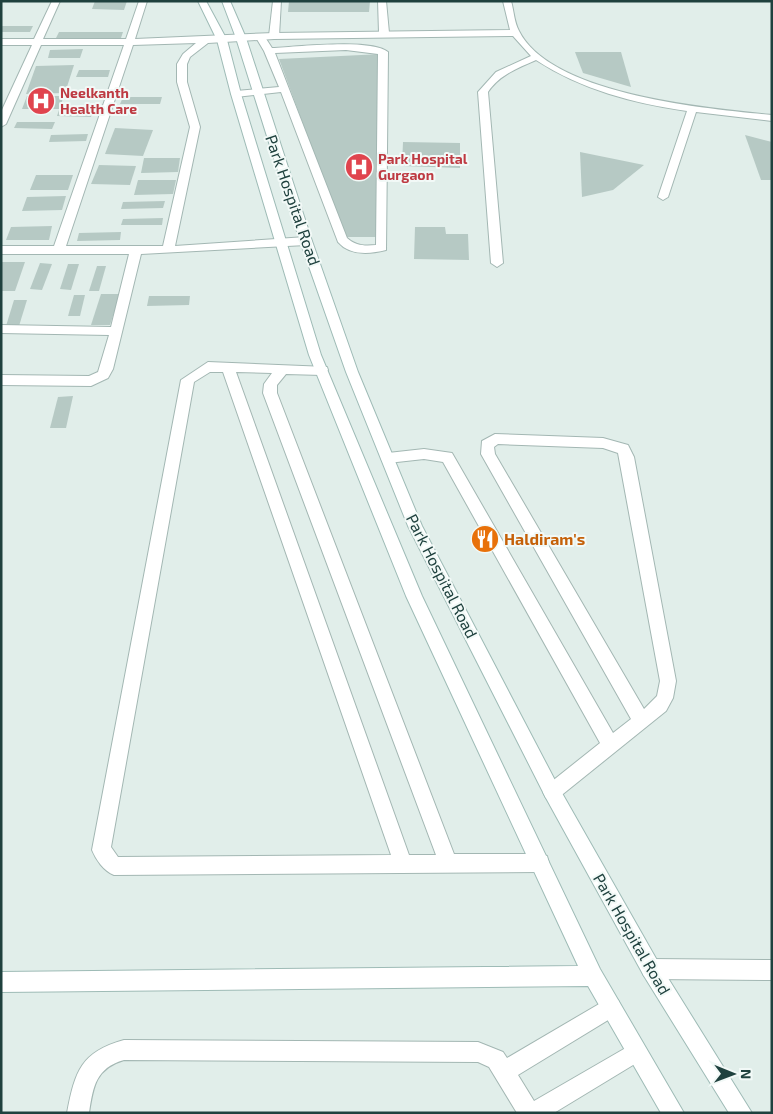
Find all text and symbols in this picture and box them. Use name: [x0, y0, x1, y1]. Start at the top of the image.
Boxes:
place label: Neelkanth Health Care: [60, 84, 137, 117]
hospital icon: Neelkanth Health Care: [26, 86, 56, 116]
street label: Park Hospital Road: [262, 132, 325, 268]
place label: Park Hospital Gurgaon: [378, 150, 468, 183]
hospital icon: Park Hospital Gurgaon: [344, 152, 374, 182]
street label: Park Hospital Road: [403, 510, 482, 641]
restaurant icon: Haldiram's: [470, 524, 500, 554]
place label: Haldiram's: [504, 529, 585, 548]
street label: Park Hospital Road: [590, 870, 675, 998]
north arrow: [708, 1049, 758, 1099]
text: N: [738, 1069, 755, 1079]

